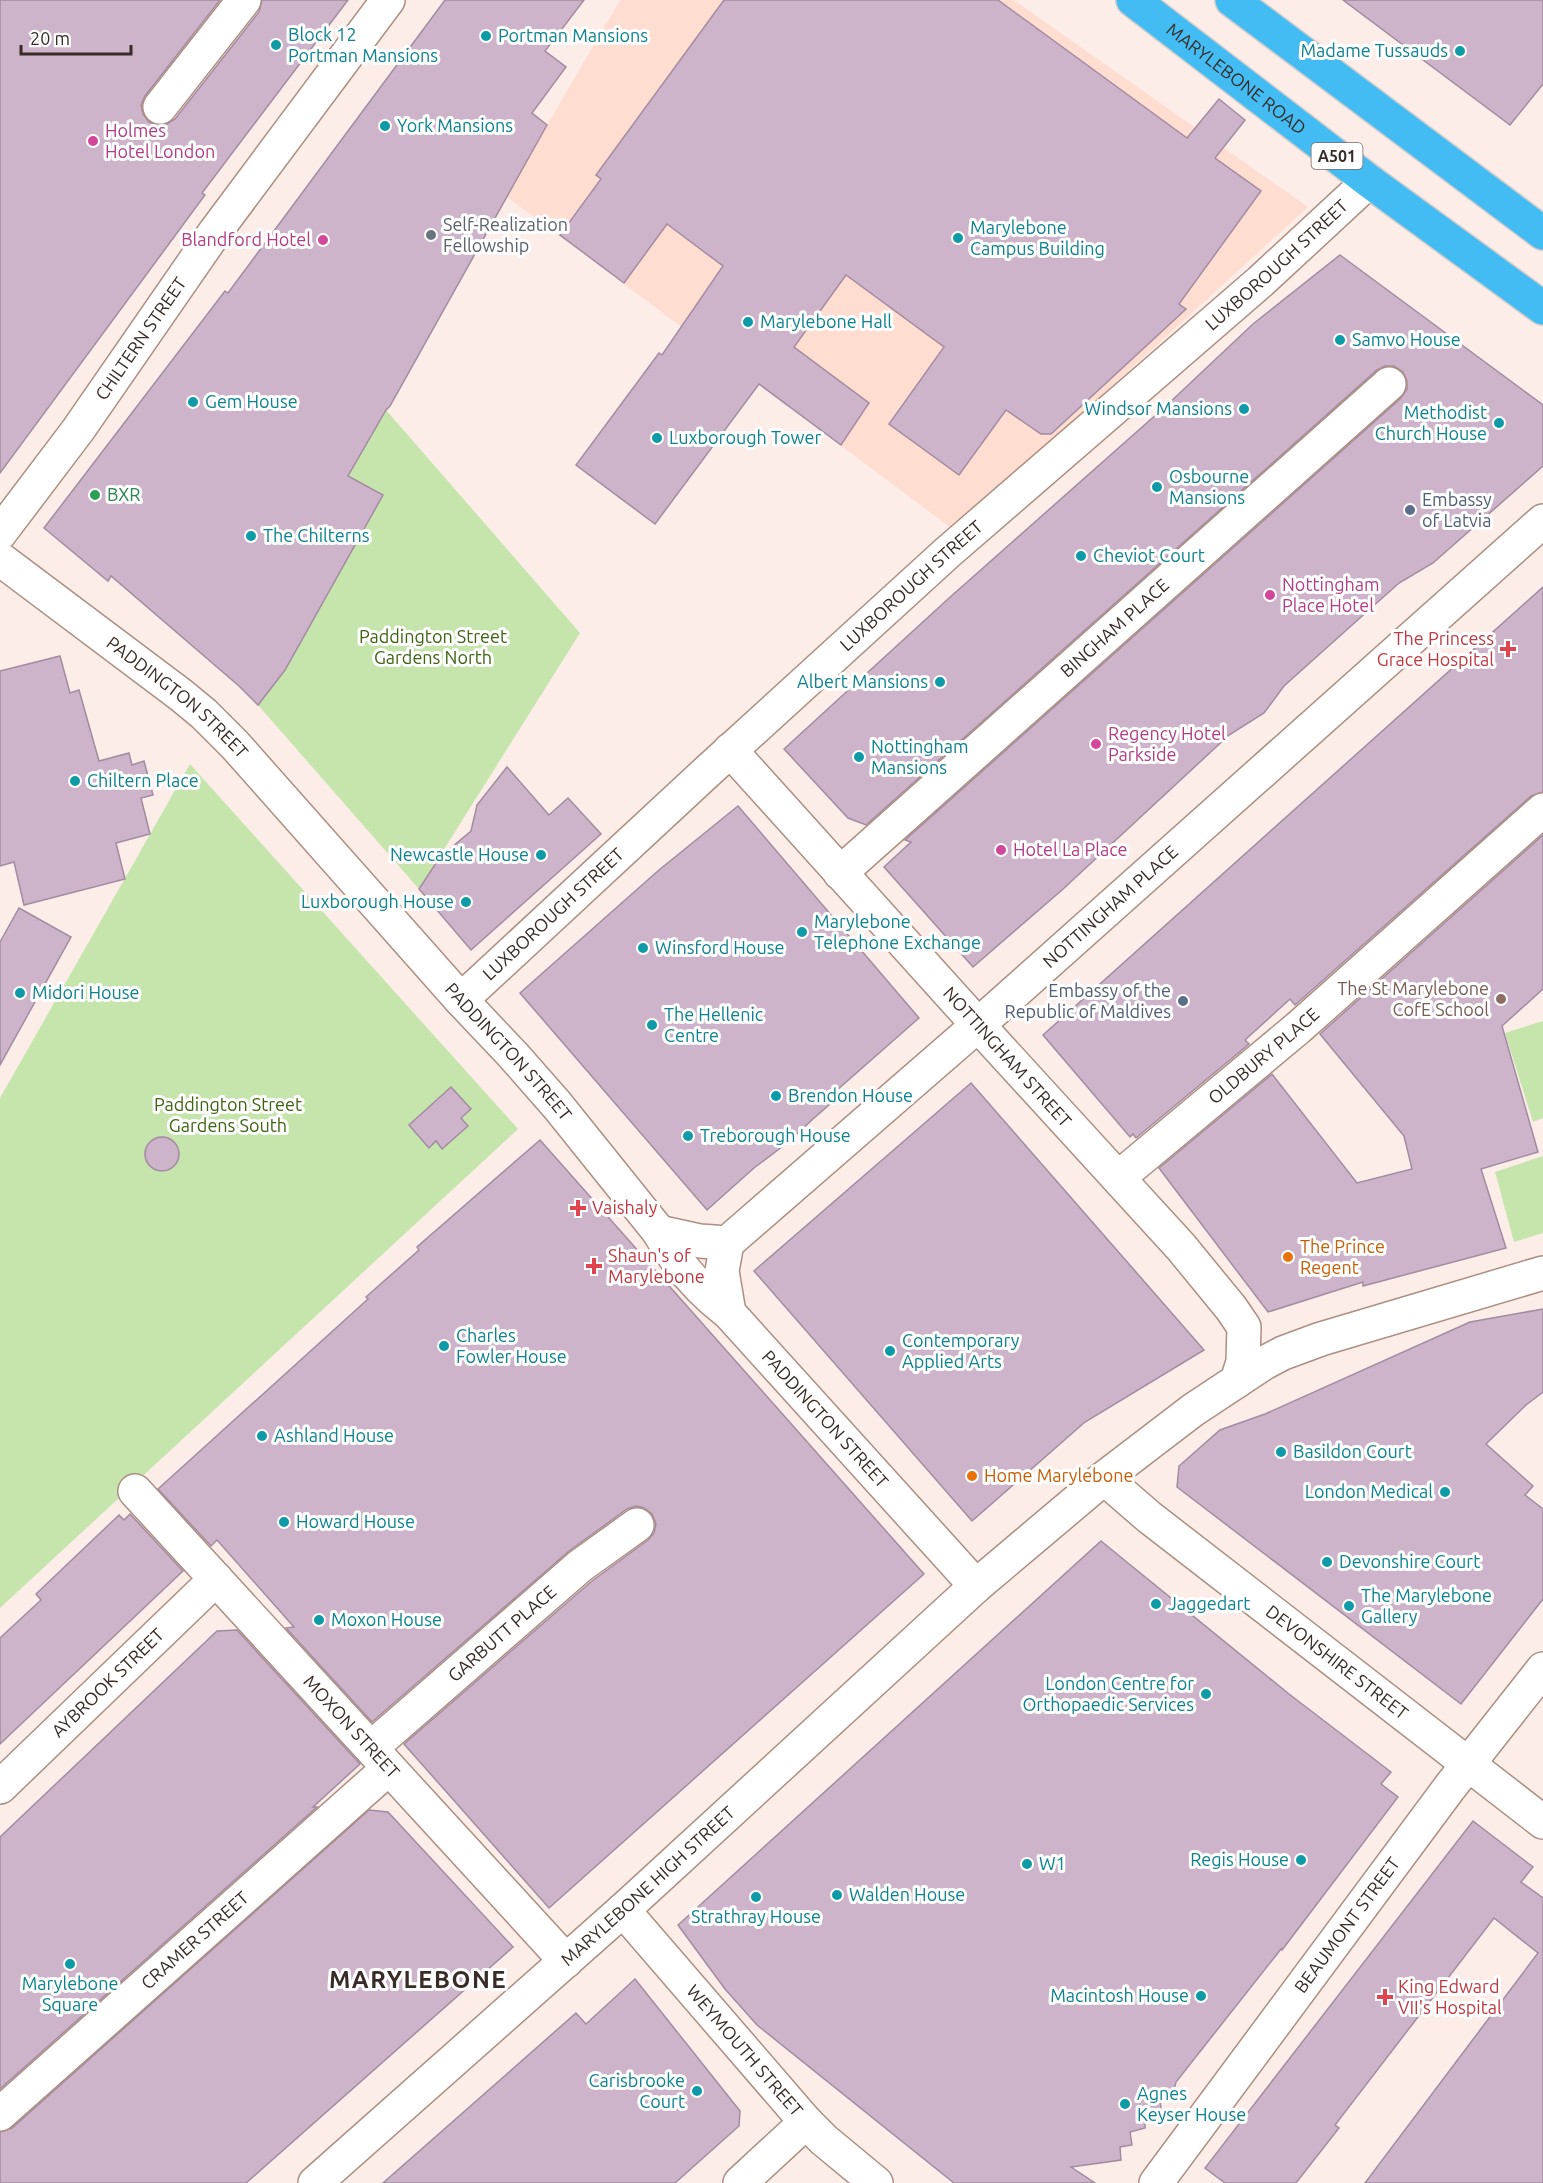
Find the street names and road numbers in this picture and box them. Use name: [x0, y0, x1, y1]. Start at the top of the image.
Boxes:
street label: MARYLEBONE ROAD: [1163, 19, 1310, 138]
road number: A501: [1312, 143, 1362, 169]
street label: LUXBOROUGH STREET: [1201, 195, 1351, 334]
street label: CHILTERN STREET: [91, 273, 190, 404]
street label: LUXBOROUGH STREET: [836, 516, 986, 654]
street label: BINGHAM PLACE: [1056, 574, 1172, 681]
street label: PADDINGTON STREET: [103, 632, 253, 761]
street label: NOTTINGHAM PLACE: [1039, 841, 1181, 971]
street label: LUXBOROUGH STREET: [478, 843, 627, 984]
street label: PADDINGTON STREET: [442, 979, 576, 1124]
street label: NOTTINGHAM STREET: [940, 982, 1076, 1130]
street label: OLDBURY PLACE: [1204, 1003, 1323, 1108]
street label: PADDINGTON STREET: [759, 1346, 893, 1491]
street label: GARBUTT PLACE: [444, 1581, 560, 1685]
street label: DEVONSHIRE STREET: [1263, 1600, 1412, 1723]
street label: AYBROOK STREET: [47, 1624, 167, 1741]
street label: MOXON STREET: [300, 1671, 404, 1782]
street label: MARYLEBONE HIGH STREET: [556, 1802, 738, 1969]
street label: BEAUMONT STREET: [1290, 1853, 1403, 1996]
street label: CRAMER STREET: [137, 1887, 252, 1993]
street label: WEYMOUTH STREET: [683, 1981, 807, 2120]

